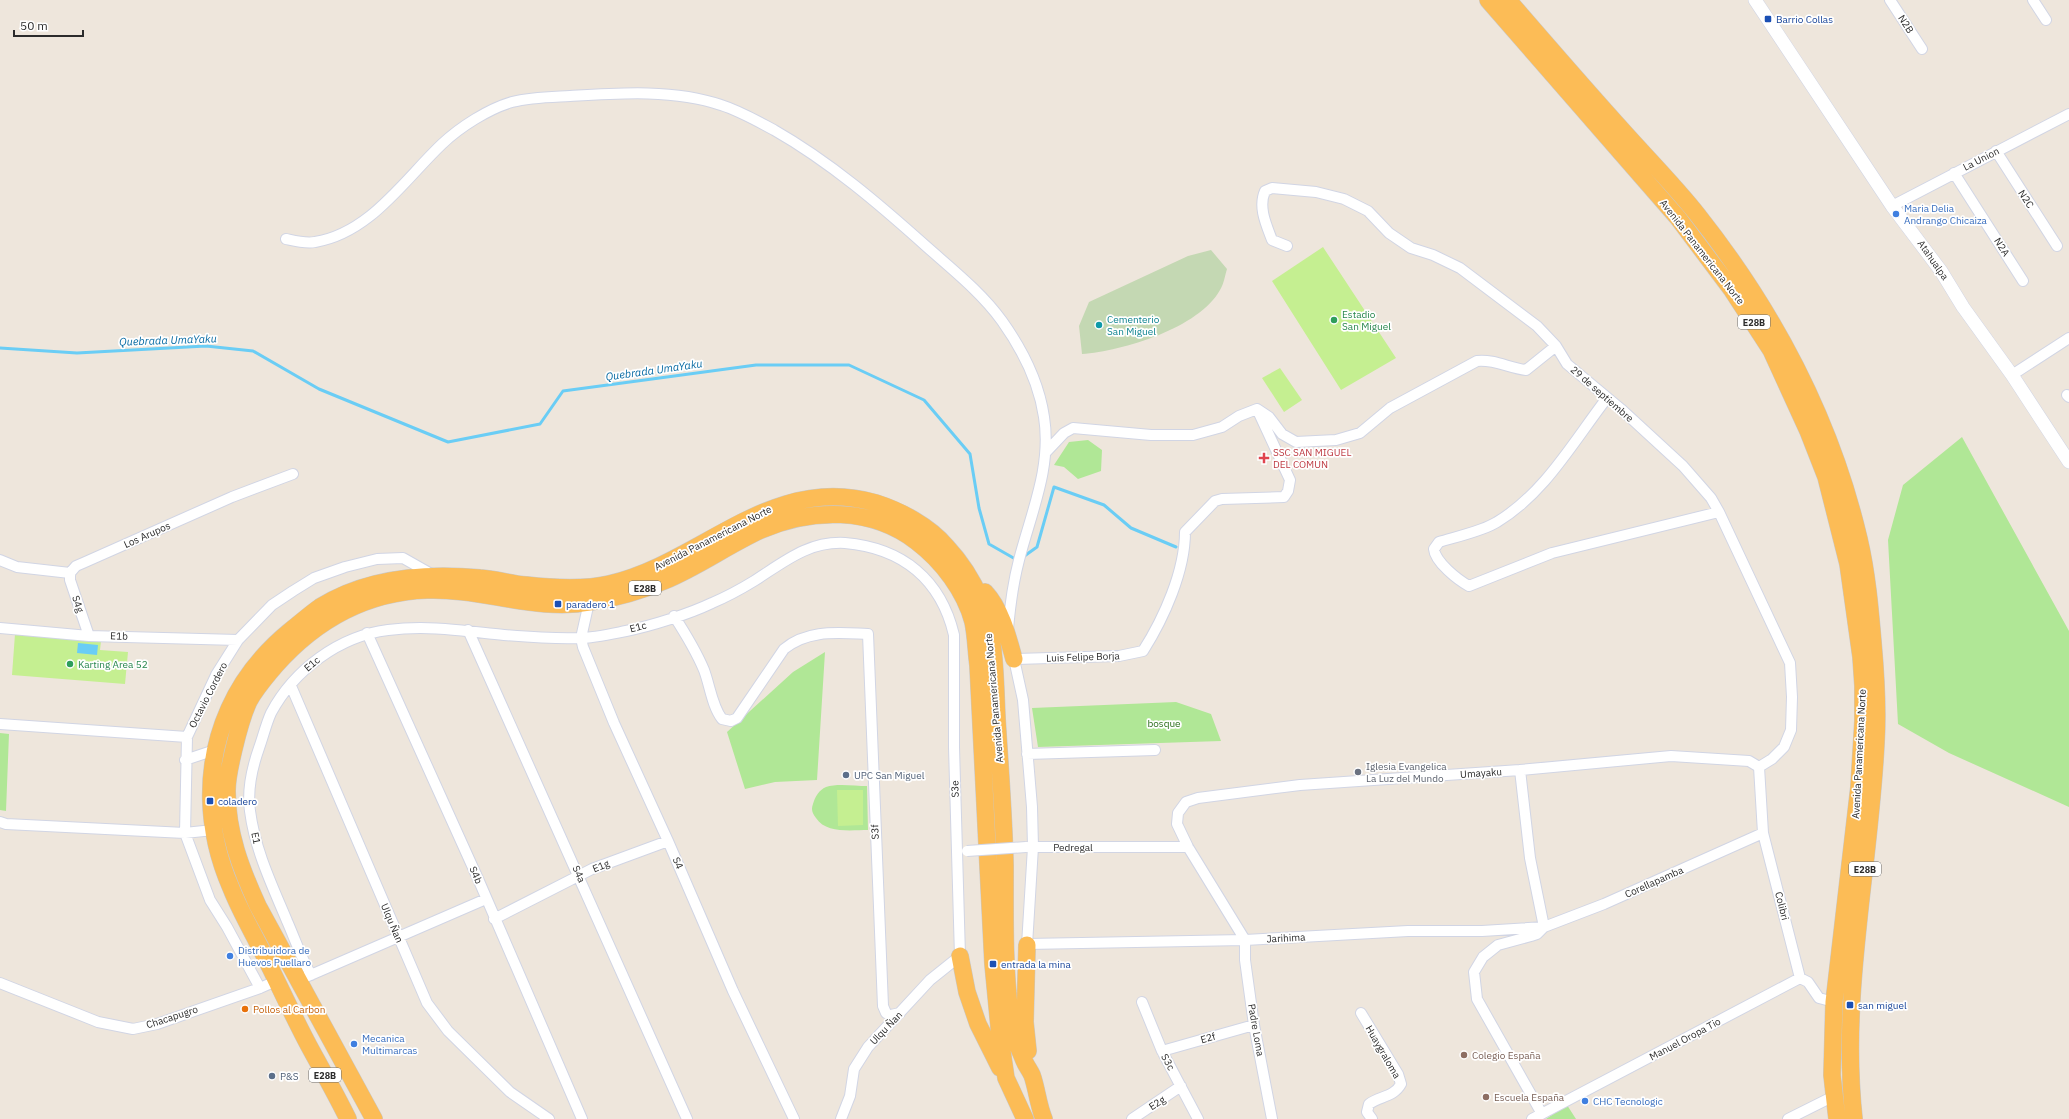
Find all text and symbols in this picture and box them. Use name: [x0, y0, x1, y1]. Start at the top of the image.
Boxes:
scale bar: [14, 12, 83, 38]
street label: N2B: [1895, 12, 1917, 36]
place label: Barrio Collas: [1776, 13, 1833, 26]
marker: Barrio Collas: [1763, 14, 1773, 24]
text: 50 m: [20, 18, 48, 33]
street label: La Union: [1961, 144, 2001, 174]
street label: N2C: [2015, 187, 2037, 211]
street label: Avenida Panamericana Norte: [1657, 197, 1747, 308]
place label: Maria Delia Andrango Chicaiza: [1904, 202, 1988, 227]
marker: Maria Delia Andrango Chicaiza: [1891, 209, 1901, 219]
street label: N2A: [1991, 235, 2013, 259]
street label: Atahualpa: [1915, 238, 1952, 283]
place label: Estadio San Miguel: [1342, 308, 1391, 333]
place label: Cementerio San Miguel: [1107, 313, 1160, 338]
marker: Estadio San Miguel: [1329, 315, 1339, 325]
road number: E28B: [1738, 315, 1770, 329]
marker: Cementerio San Miguel: [1094, 320, 1104, 330]
water label: Quebrada UmaYaku: [119, 331, 217, 349]
water label: Quebrada UmaYaku: [605, 356, 703, 384]
street label: 29 de septiembre: [1568, 363, 1637, 425]
place label: SSC SAN MIGUEL DEL COMUN: [1273, 446, 1351, 471]
marker: SSC SAN MIGUEL DEL COMUN: [1258, 452, 1270, 464]
street label: Avenida Panamericana Norte: [652, 502, 774, 573]
street label: Los Arupos: [122, 519, 172, 551]
road number: E28B: [629, 581, 661, 595]
street label: S4g: [69, 594, 87, 615]
place label: paradero 1: [566, 598, 615, 611]
marker: paradero 1: [553, 599, 563, 609]
street label: E1c: [628, 619, 648, 635]
street label: E1b: [110, 629, 128, 643]
street label: Avenida Panamericana Norte: [982, 632, 1006, 763]
street label: Luis Felipe Borja: [1046, 649, 1121, 665]
street label: E1c: [301, 654, 323, 674]
place label: Karting Area 52: [78, 658, 148, 671]
marker: Karting Area 52: [65, 659, 75, 669]
street label: Octavio Cordero: [186, 660, 230, 730]
street label: Avenida Panamericana Norte: [1849, 688, 1869, 819]
park label: bosque: [1147, 717, 1181, 730]
place label: Iglesia Evangelica La Luz del Mundo: [1366, 760, 1447, 785]
street label: Umayaku: [1460, 765, 1502, 781]
marker: Iglesia Evangelica La Luz del Mundo: [1353, 767, 1363, 777]
place label: UPC San Miguel: [854, 769, 925, 782]
marker: UPC San Miguel: [841, 770, 851, 780]
street label: S3e: [948, 780, 962, 798]
place label: coladero: [218, 795, 258, 808]
marker: coladero: [205, 796, 215, 806]
street label: S3f: [868, 823, 882, 840]
street label: E1: [248, 831, 264, 845]
street label: Pedregal: [1053, 841, 1093, 854]
street label: S4: [670, 855, 686, 871]
street label: E1g: [591, 857, 612, 875]
road number: E28B: [1849, 862, 1881, 876]
street label: Corellapamba: [1623, 863, 1686, 901]
street label: S4b: [467, 864, 485, 886]
street label: S4a: [570, 864, 589, 885]
street label: Colibri: [1772, 890, 1792, 922]
street label: Ulqu Ñan: [378, 901, 406, 945]
street label: Jarihima: [1266, 930, 1306, 946]
place label: Distribuidora de Huevos Puellaro: [238, 944, 311, 969]
marker: Distribuidora de Huevos Puellaro: [225, 951, 235, 961]
place label: entrada la mina: [1001, 958, 1071, 971]
marker: entrada la mina: [988, 959, 998, 969]
place label: san miguel: [1858, 999, 1907, 1012]
marker: san miguel: [1845, 1000, 1855, 1010]
street label: Chacapugro: [145, 1002, 200, 1031]
place label: Pollos al Carbon: [253, 1003, 325, 1016]
street label: Padre Loma: [1245, 1003, 1267, 1058]
marker: Pollos al Carbon: [240, 1004, 250, 1014]
street label: Ulqu Ñan: [867, 1009, 905, 1047]
street label: Manuel Oropa Tio: [1647, 1015, 1723, 1063]
street label: Huaygraloma: [1363, 1023, 1404, 1082]
street label: E2f: [1199, 1029, 1218, 1046]
place label: Mecanica Multimarcas: [362, 1032, 418, 1057]
marker: Mecanica Multimarcas: [349, 1039, 359, 1049]
place label: Colegio España: [1472, 1049, 1541, 1062]
marker: Colegio España: [1459, 1050, 1469, 1060]
street label: S3c: [1158, 1051, 1178, 1073]
road number: E28B: [309, 1068, 341, 1082]
place label: P&S: [280, 1070, 299, 1083]
marker: P&S: [267, 1071, 277, 1081]
place label: Escuela España: [1494, 1091, 1565, 1104]
marker: Escuela España: [1481, 1092, 1491, 1102]
street label: E2g: [1146, 1093, 1168, 1113]
place label: CHC Tecnologic: [1593, 1095, 1663, 1108]
marker: CHC Tecnologic: [1580, 1096, 1590, 1106]

